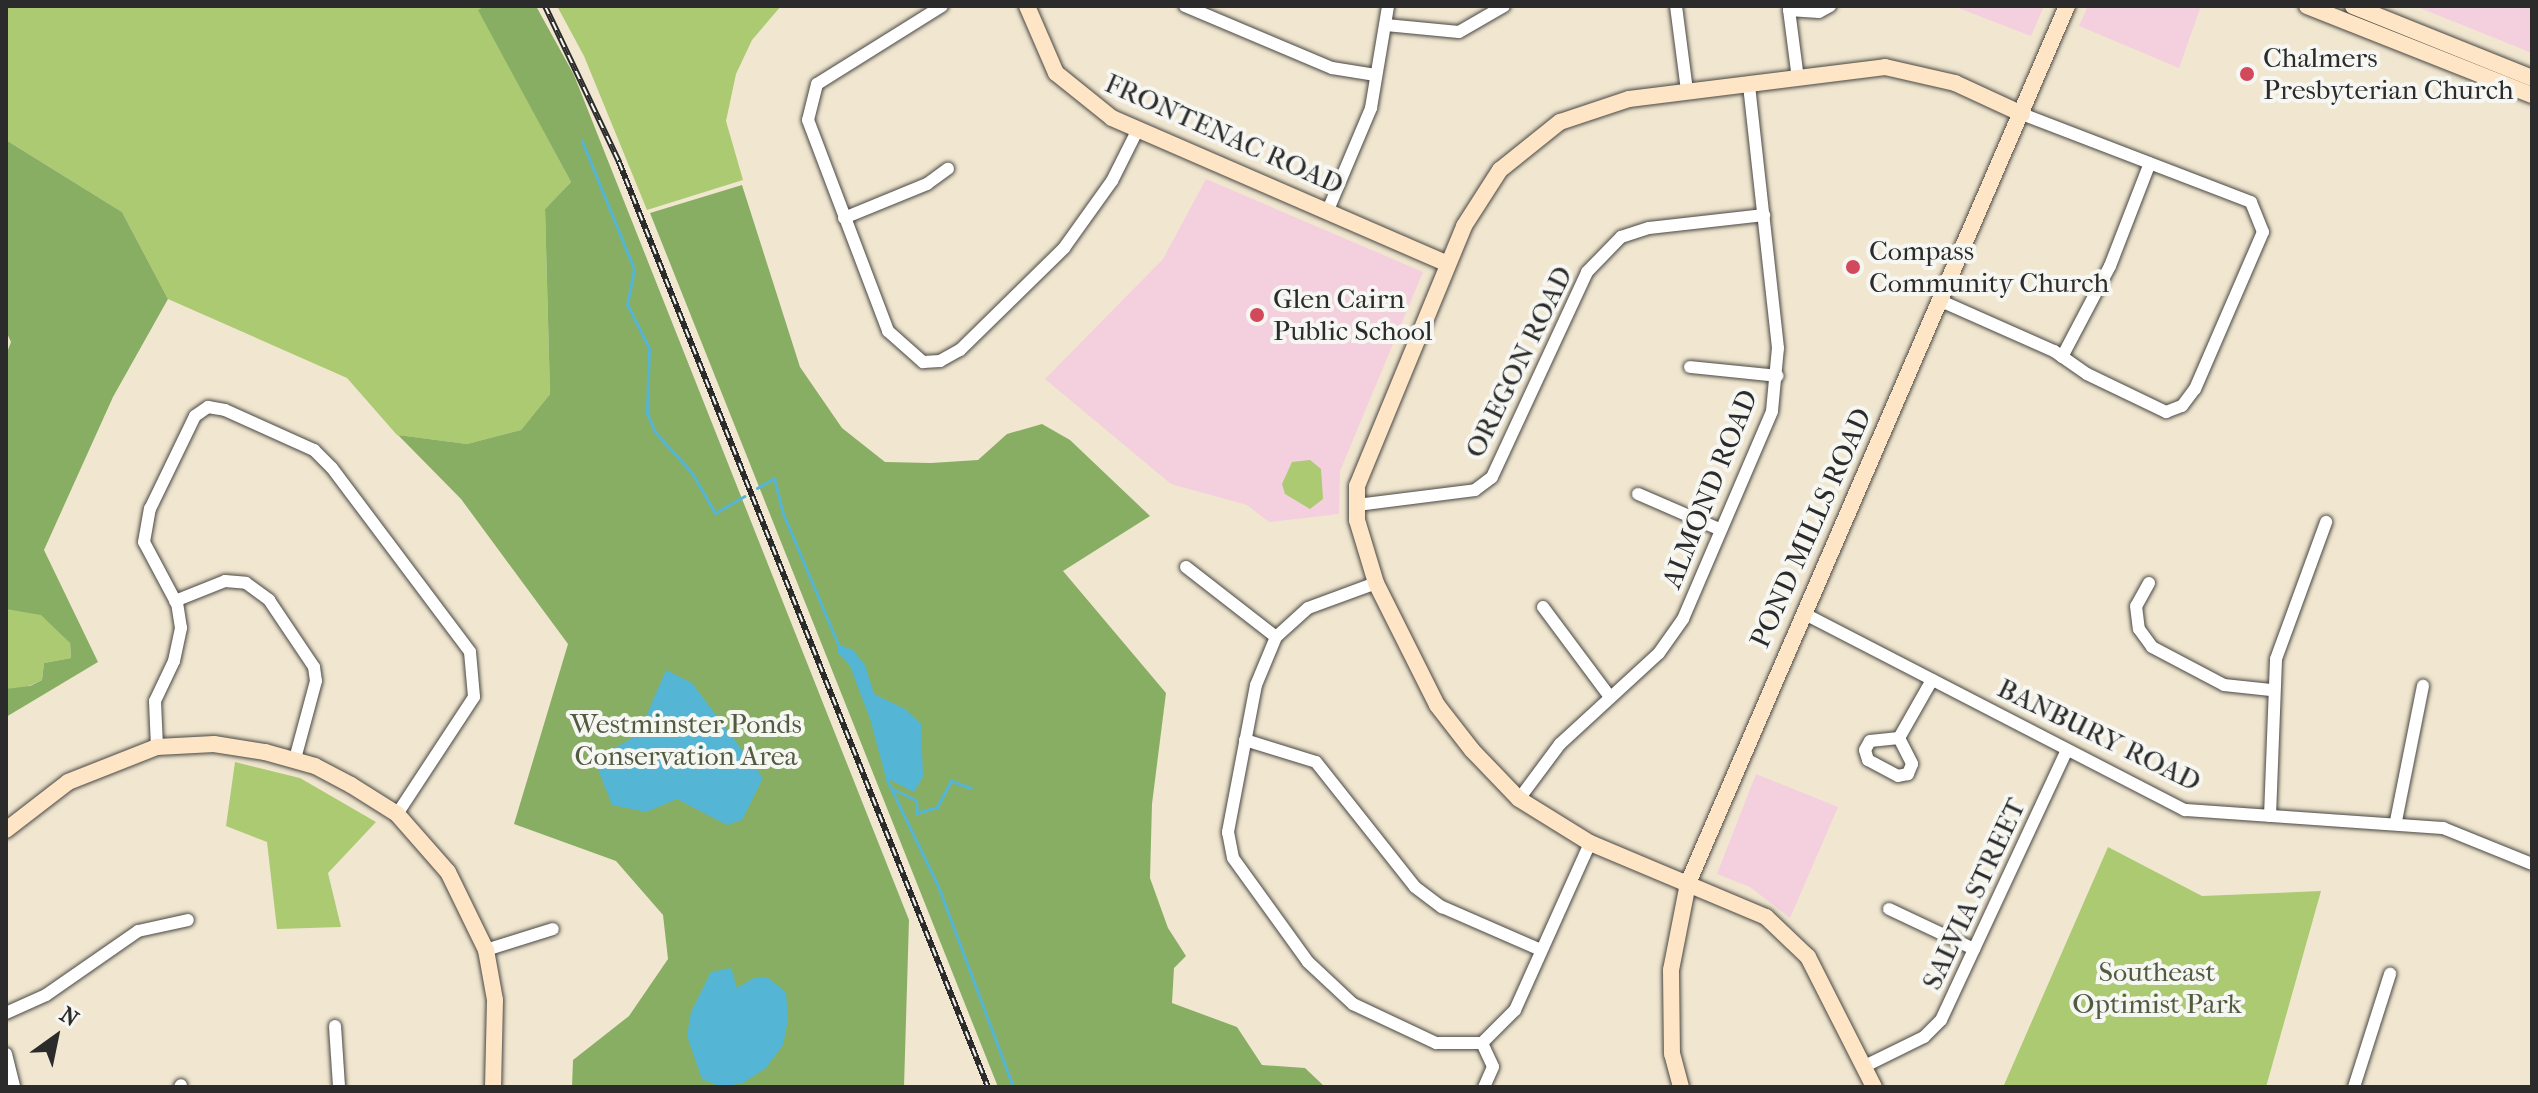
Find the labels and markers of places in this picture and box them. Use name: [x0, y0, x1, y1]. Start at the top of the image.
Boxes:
place label: Chalmers Presbyterian Church: [2263, 41, 2514, 107]
marker: Chalmers Presbyterian Church: [2238, 65, 2256, 83]
place label: Compass Community Church: [1869, 234, 2109, 300]
marker: Compass Community Church: [1844, 258, 1862, 276]
place label: Glen Cairn Public School: [1273, 282, 1432, 348]
marker: Glen Cairn Public School: [1248, 306, 1266, 324]

